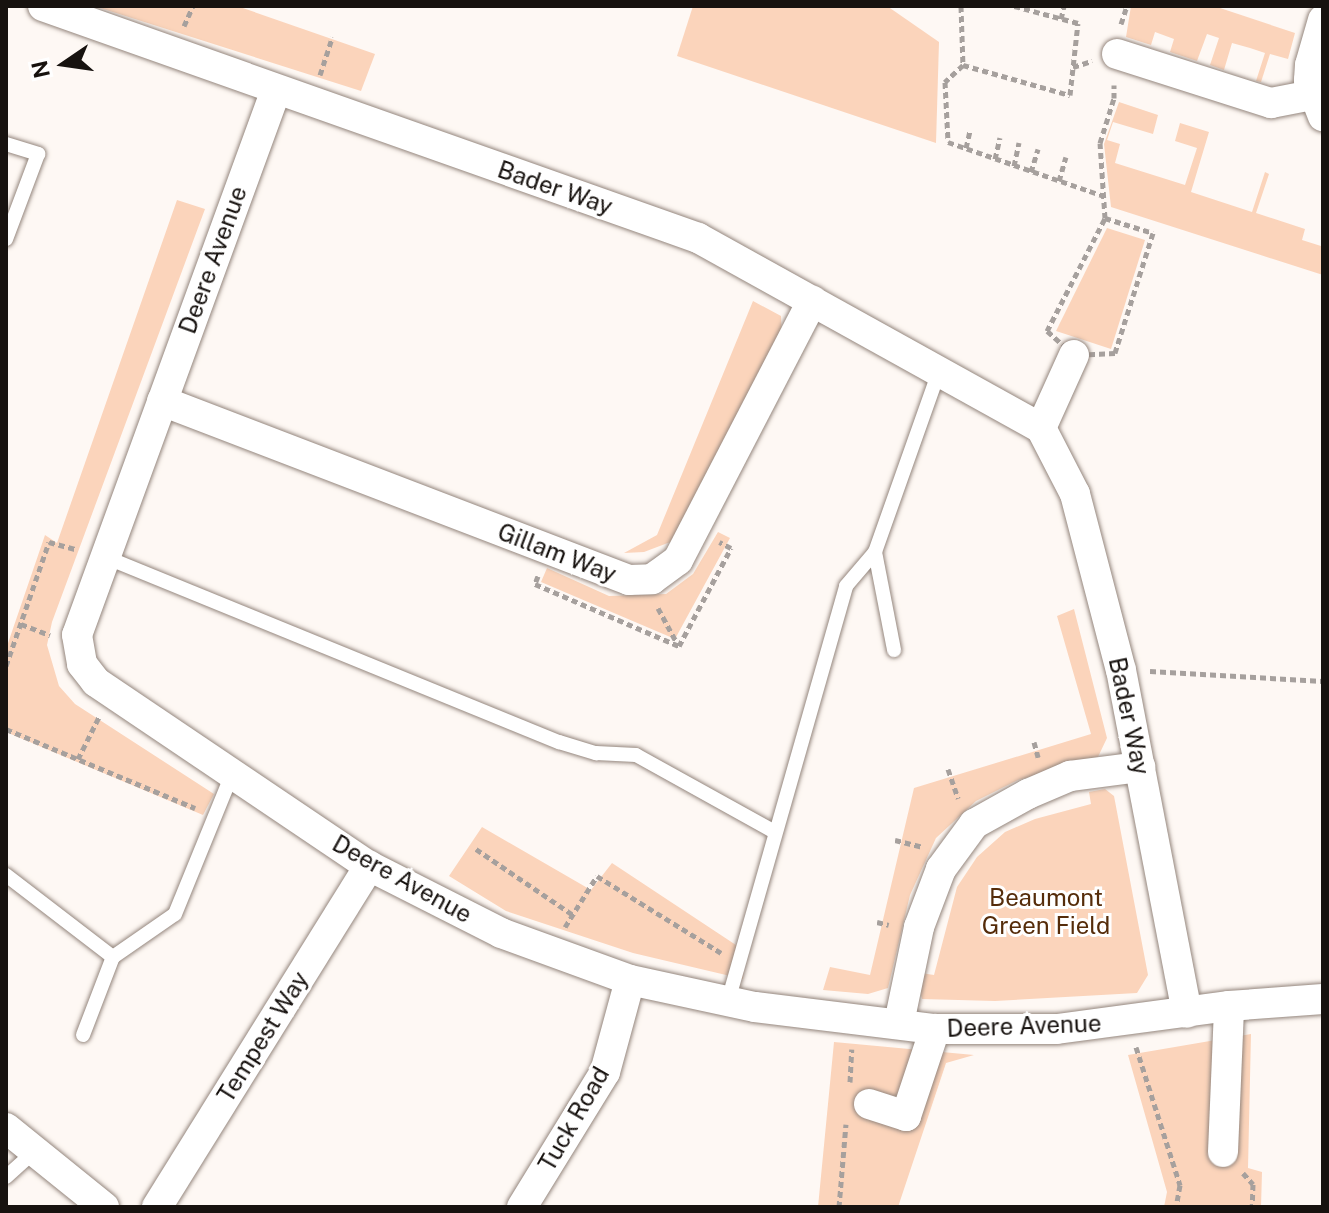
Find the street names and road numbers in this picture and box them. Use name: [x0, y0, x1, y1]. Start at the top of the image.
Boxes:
street label: Bader Way: [494, 155, 616, 221]
street label: Deere Avenue: [173, 182, 253, 338]
street label: Gillam Way: [493, 517, 621, 589]
street label: Bader Way: [1102, 654, 1156, 778]
street label: Deere Avenue: [327, 829, 477, 929]
street label: Tempest Way: [211, 966, 315, 1108]
street label: Deere Avenue: [946, 1009, 1102, 1043]
street label: Tuck Road: [533, 1062, 615, 1176]

